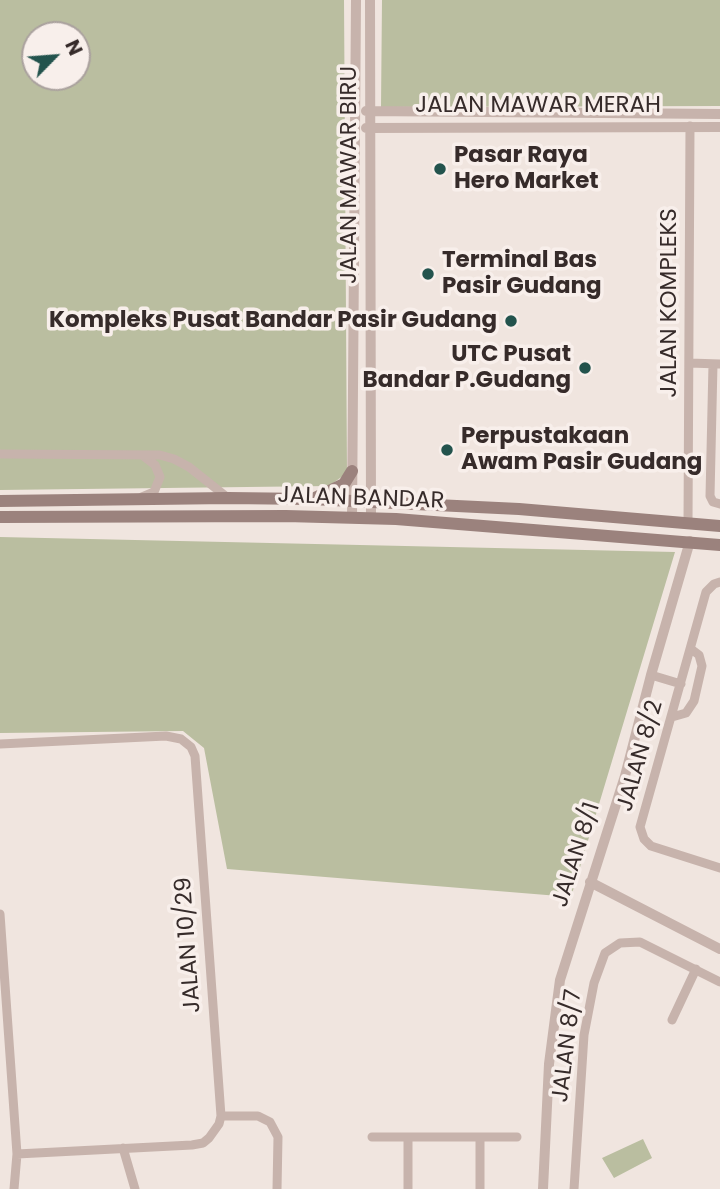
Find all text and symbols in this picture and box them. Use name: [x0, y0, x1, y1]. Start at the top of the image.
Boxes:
north arrow: [21, 21, 91, 91]
text: N: [58, 36, 89, 60]
street label: JALAN MAWAR BIRU: [336, 66, 364, 284]
street label: JALAN MAWAR MERAH: [415, 92, 661, 120]
place label: Pasar Raya Hero Market: [454, 142, 599, 196]
marker: Pasar Raya Hero Market: [432, 161, 448, 177]
street label: JALAN KOMPLEKS: [656, 208, 684, 398]
place label: Terminal Bas Pasir Gudang: [442, 247, 602, 301]
marker: Terminal Bas Pasir Gudang: [420, 266, 436, 282]
place label: Kompleks Pusat Bandar Pasir Gudang: [49, 307, 497, 335]
marker: Kompleks Pusat Bandar Pasir Gudang: [503, 313, 519, 329]
place label: UTC Pusat Bandar P.Gudang: [363, 341, 571, 395]
marker: UTC Pusat Bandar P.Gudang: [577, 360, 593, 376]
place label: Perpustakaan Awam Pasir Gudang: [461, 423, 702, 477]
marker: Perpustakaan Awam Pasir Gudang: [439, 442, 455, 458]
street label: JALAN BANDAR: [277, 482, 445, 516]
street label: JALAN 8/2: [612, 697, 670, 815]
street label: JALAN 8/1: [547, 799, 607, 911]
street label: JALAN 10/29: [170, 876, 208, 1014]
street label: JALAN 8/7: [547, 988, 589, 1104]

